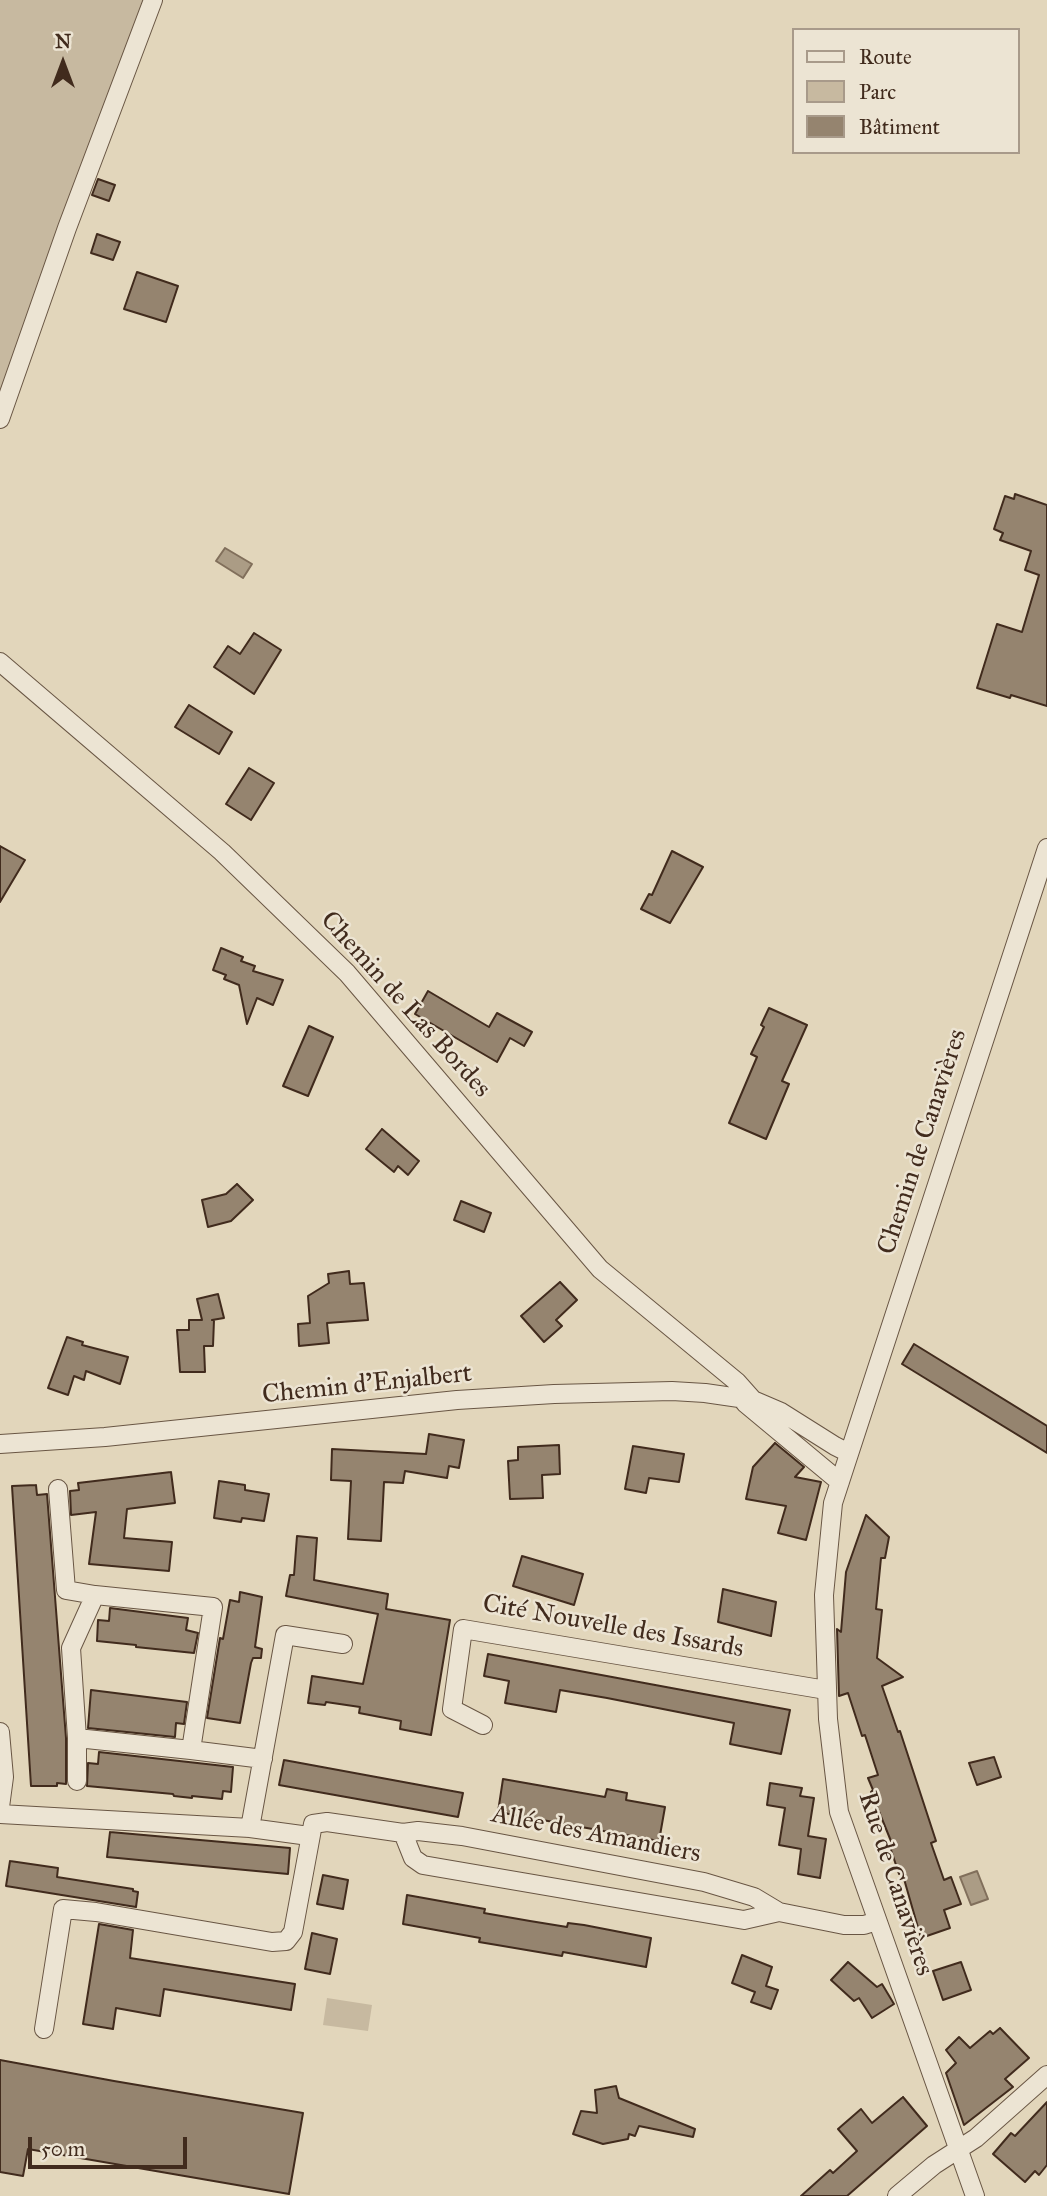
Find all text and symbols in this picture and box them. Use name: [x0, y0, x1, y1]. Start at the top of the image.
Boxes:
north arrow: [28, 28, 98, 98]
legend: [792, 28, 1019, 154]
text: N: [55, 30, 71, 53]
text: Route: [859, 44, 912, 70]
text: Parc: [859, 79, 896, 105]
text: Bâtiment: [859, 114, 940, 140]
street label: Chemin de Las Bordes: [313, 905, 497, 1105]
street label: Chemin de Canavières: [872, 1025, 974, 1259]
street label: Chemin d'Enjalbert: [261, 1358, 473, 1412]
street label: Cité Nouvelle des Issards: [480, 1589, 746, 1665]
street label: Rue de Canavières: [851, 1788, 939, 1980]
street label: Allée des Amandiers: [489, 1799, 703, 1871]
scale bar: [32, 2122, 191, 2166]
text: 50 m: [41, 2136, 85, 2162]

